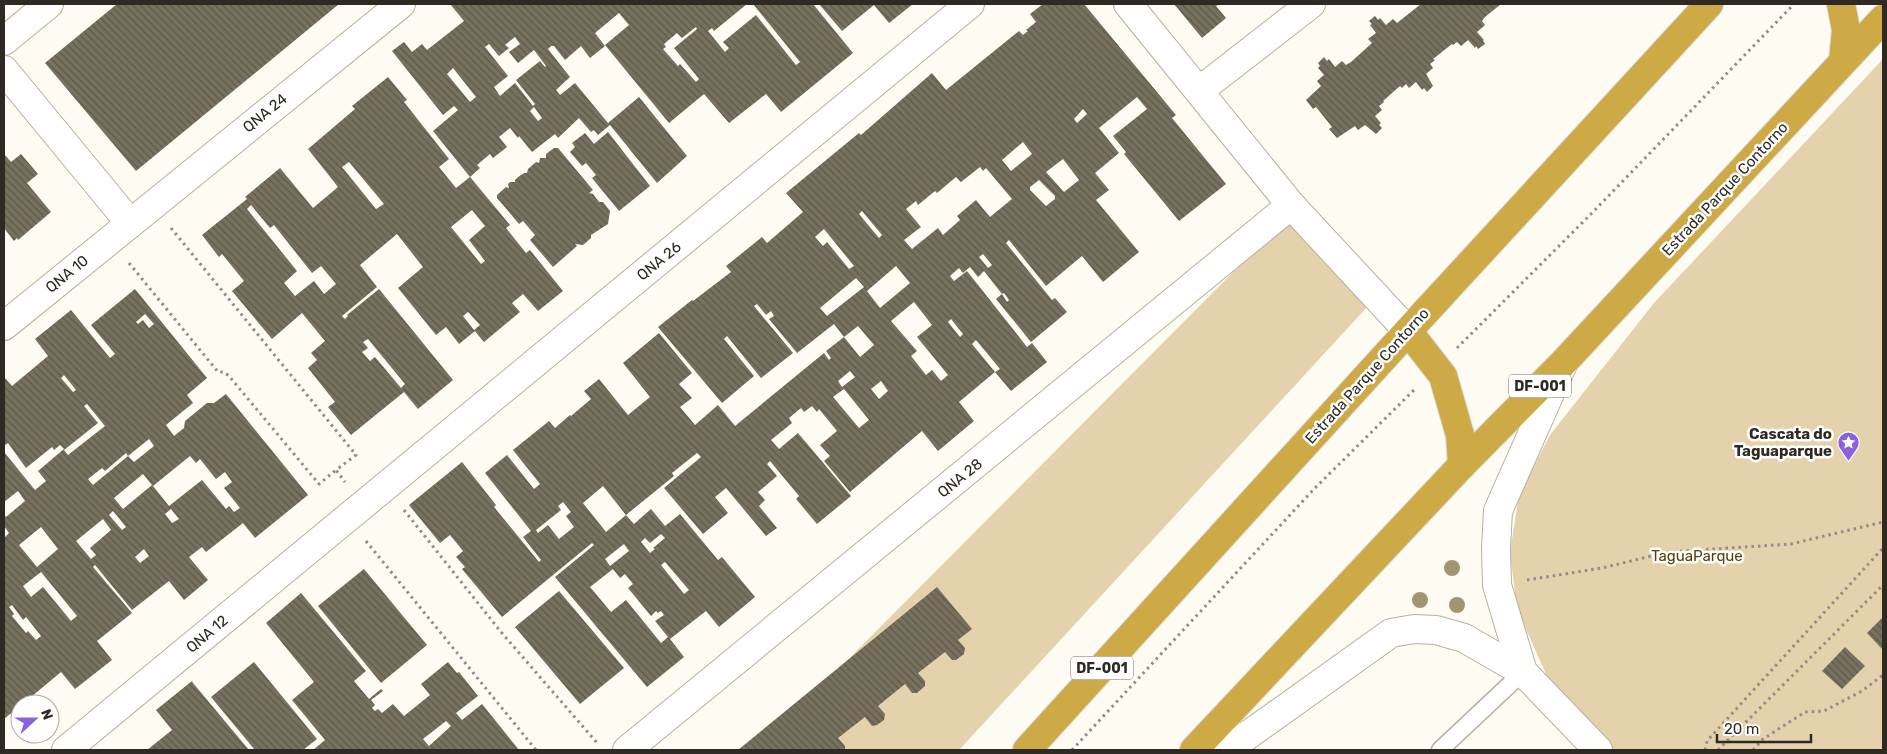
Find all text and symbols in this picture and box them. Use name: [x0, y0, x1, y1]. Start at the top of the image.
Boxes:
street label: QNA 24: [239, 90, 291, 136]
street label: Estrada Parque Contorno: [1658, 118, 1792, 260]
street label: QNA 26: [633, 238, 685, 284]
street label: QNA 10: [42, 251, 92, 297]
street label: Estrada Parque Contorno: [1301, 305, 1433, 447]
road number: DF-001: [1509, 374, 1571, 398]
place label: Cascata do Taguaparque: [1734, 425, 1832, 460]
place icon: Cascata do Taguaparque: [1836, 431, 1860, 462]
street label: QNA 28: [934, 455, 986, 501]
park label: TaguaParque: [1651, 547, 1743, 565]
street label: QNA 12: [182, 611, 232, 657]
road number: DF-001: [1071, 656, 1133, 680]
north arrow: [10, 694, 60, 744]
text: N: [37, 707, 56, 722]
scale bar: [1717, 712, 1811, 744]
text: 20 m: [1724, 720, 1759, 738]

